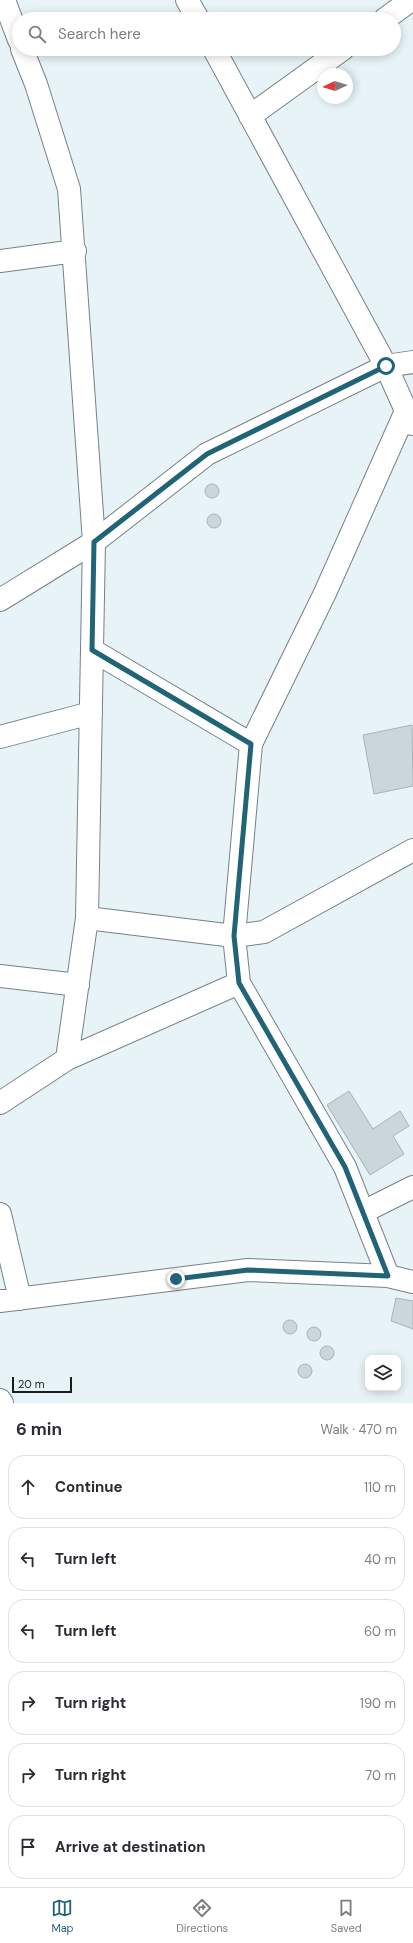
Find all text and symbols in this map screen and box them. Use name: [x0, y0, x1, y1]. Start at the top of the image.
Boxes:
search box: [12, 12, 401, 56]
icon: search: [26, 23, 48, 45]
text: Search here: [58, 24, 141, 44]
north arrow: [317, 68, 353, 104]
route start: [377, 357, 395, 375]
route end: [167, 1270, 185, 1288]
map controls: [365, 1355, 401, 1391]
button: layers: [365, 1355, 401, 1391]
scale bar: [12, 1375, 72, 1394]
text: 20 m: [18, 1377, 44, 1391]
text: 6 min: [16, 1418, 62, 1440]
text: Walk · 470 m: [320, 1421, 397, 1438]
icon: ahead: [17, 1476, 39, 1498]
text: Continue: [55, 1477, 123, 1497]
text: 110 m: [364, 1479, 396, 1496]
icon: left: [17, 1548, 39, 1570]
text: Turn left: [55, 1549, 116, 1569]
text: 40 m: [364, 1551, 396, 1568]
icon: left: [17, 1620, 39, 1642]
text: Turn left: [55, 1621, 116, 1641]
text: 60 m: [364, 1623, 396, 1640]
icon: right: [17, 1692, 39, 1714]
text: Turn right: [55, 1693, 126, 1713]
text: 190 m: [360, 1695, 396, 1712]
icon: right: [17, 1764, 39, 1786]
text: Turn right: [55, 1765, 126, 1785]
text: 70 m: [365, 1767, 396, 1784]
icon: arrive: [17, 1836, 39, 1858]
text: Arrive at destination: [55, 1837, 206, 1857]
tab: Map: [51, 1897, 74, 1935]
tab: Directions: [176, 1897, 228, 1935]
tab: Saved: [331, 1897, 362, 1935]

